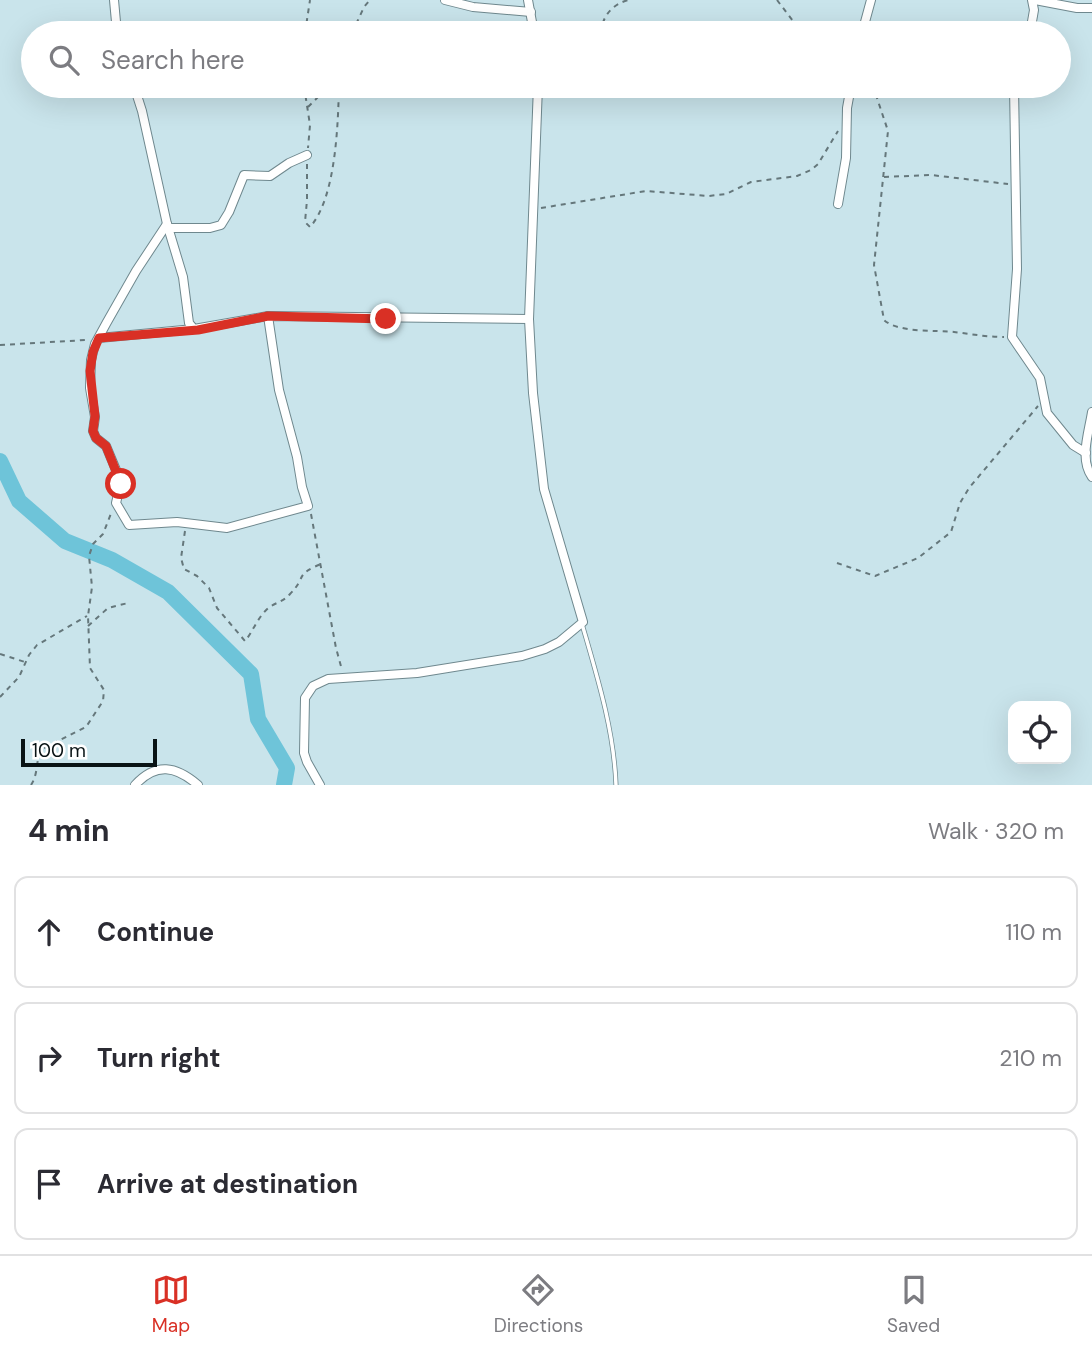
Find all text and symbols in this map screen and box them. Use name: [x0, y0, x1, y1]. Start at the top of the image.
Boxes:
search box: [21, 21, 1071, 98]
icon: search: [45, 41, 83, 79]
text: Search here: [101, 43, 244, 77]
route end: [370, 303, 401, 334]
route start: [105, 468, 136, 499]
map controls: [1008, 701, 1071, 764]
button: locate: [1008, 701, 1071, 764]
scale bar: [21, 736, 158, 768]
text: 100 m: [32, 738, 86, 763]
text: 4 min: [28, 811, 110, 850]
text: Walk · 320 m: [928, 816, 1064, 846]
icon: ahead: [30, 913, 68, 951]
text: Continue: [97, 915, 214, 949]
text: 110 m: [1005, 917, 1062, 947]
icon: right: [30, 1039, 68, 1077]
text: Turn right: [97, 1041, 221, 1075]
text: 210 m: [999, 1043, 1062, 1073]
icon: arrive: [30, 1165, 68, 1203]
text: Arrive at destination: [97, 1167, 358, 1201]
tab: Map: [152, 1271, 190, 1338]
tab: Directions: [494, 1271, 583, 1338]
tab: Saved: [887, 1271, 940, 1338]

